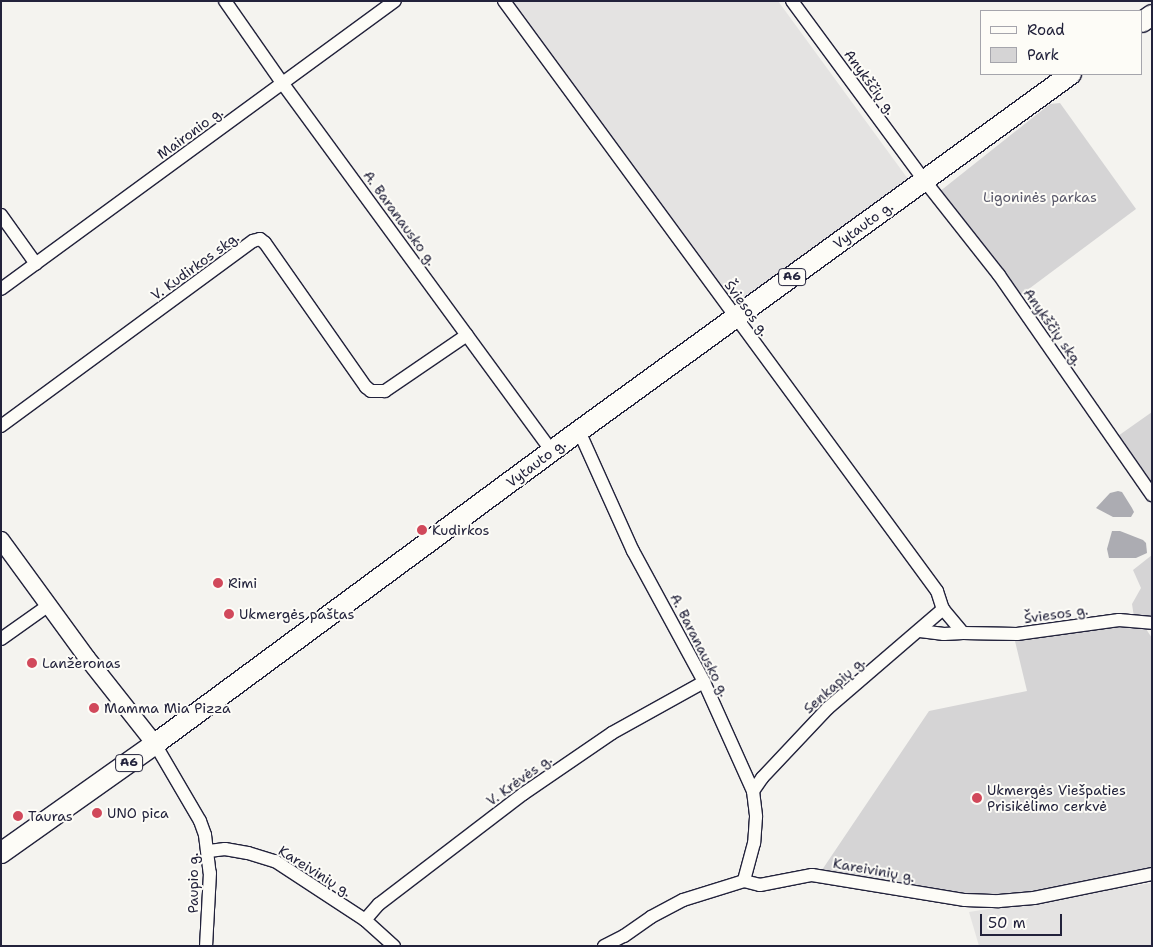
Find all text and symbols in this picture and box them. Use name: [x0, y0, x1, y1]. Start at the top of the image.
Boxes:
legend: [980, 10, 1143, 75]
text: Road: [1027, 20, 1065, 40]
text: Park: [1027, 45, 1059, 65]
street label: Anykščių g.: [841, 46, 899, 118]
street label: Maironio g.: [154, 103, 226, 163]
street label: A. Baranausko g.: [360, 167, 440, 269]
park label: Ligoninės parkas: [983, 189, 1097, 205]
street label: Vytauto g.: [830, 198, 896, 252]
street label: V. Kudirkos skg.: [148, 228, 242, 304]
road number: A6: [777, 268, 807, 286]
street label: Šviesos g.: [721, 277, 773, 339]
street label: Anykščių skg.: [1020, 285, 1086, 369]
street label: Vytauto g.: [503, 435, 569, 491]
place label: Kudirkos: [432, 522, 490, 538]
marker: Kudirkos: [416, 524, 428, 536]
place label: Rimi: [228, 575, 257, 591]
marker: Rimi: [212, 577, 224, 589]
street label: A. Baranausko g.: [667, 591, 733, 699]
street label: Šviesos g.: [1023, 601, 1089, 627]
place label: Ukmergės paštas: [239, 606, 354, 622]
marker: Ukmergės paštas: [223, 608, 235, 620]
street label: Senkapių g.: [800, 653, 868, 717]
place label: Lanžeronas: [42, 655, 121, 671]
marker: Lanžeronas: [26, 657, 38, 669]
place label: Mamma Mia Pizza: [104, 700, 231, 716]
marker: Mamma Mia Pizza: [88, 702, 100, 714]
street label: V. Krėvės g.: [483, 751, 555, 809]
road number: A6: [114, 754, 144, 772]
place label: Ukmergės Viešpaties Prisikėlimo cerkvė: [987, 782, 1126, 814]
marker: Ukmergės Viešpaties Prisikėlimo cerkvė: [971, 792, 983, 804]
place label: UNO pica: [107, 805, 169, 821]
marker: UNO pica: [91, 807, 103, 819]
place label: Tauras: [28, 808, 73, 824]
marker: Tauras: [12, 810, 24, 822]
street label: Kareivinių g.: [275, 842, 355, 900]
street label: Paupio g.: [185, 853, 201, 913]
street label: Kareivinių g.: [832, 855, 916, 885]
scale bar: [983, 904, 1066, 936]
text: 50 m: [988, 913, 1026, 933]

